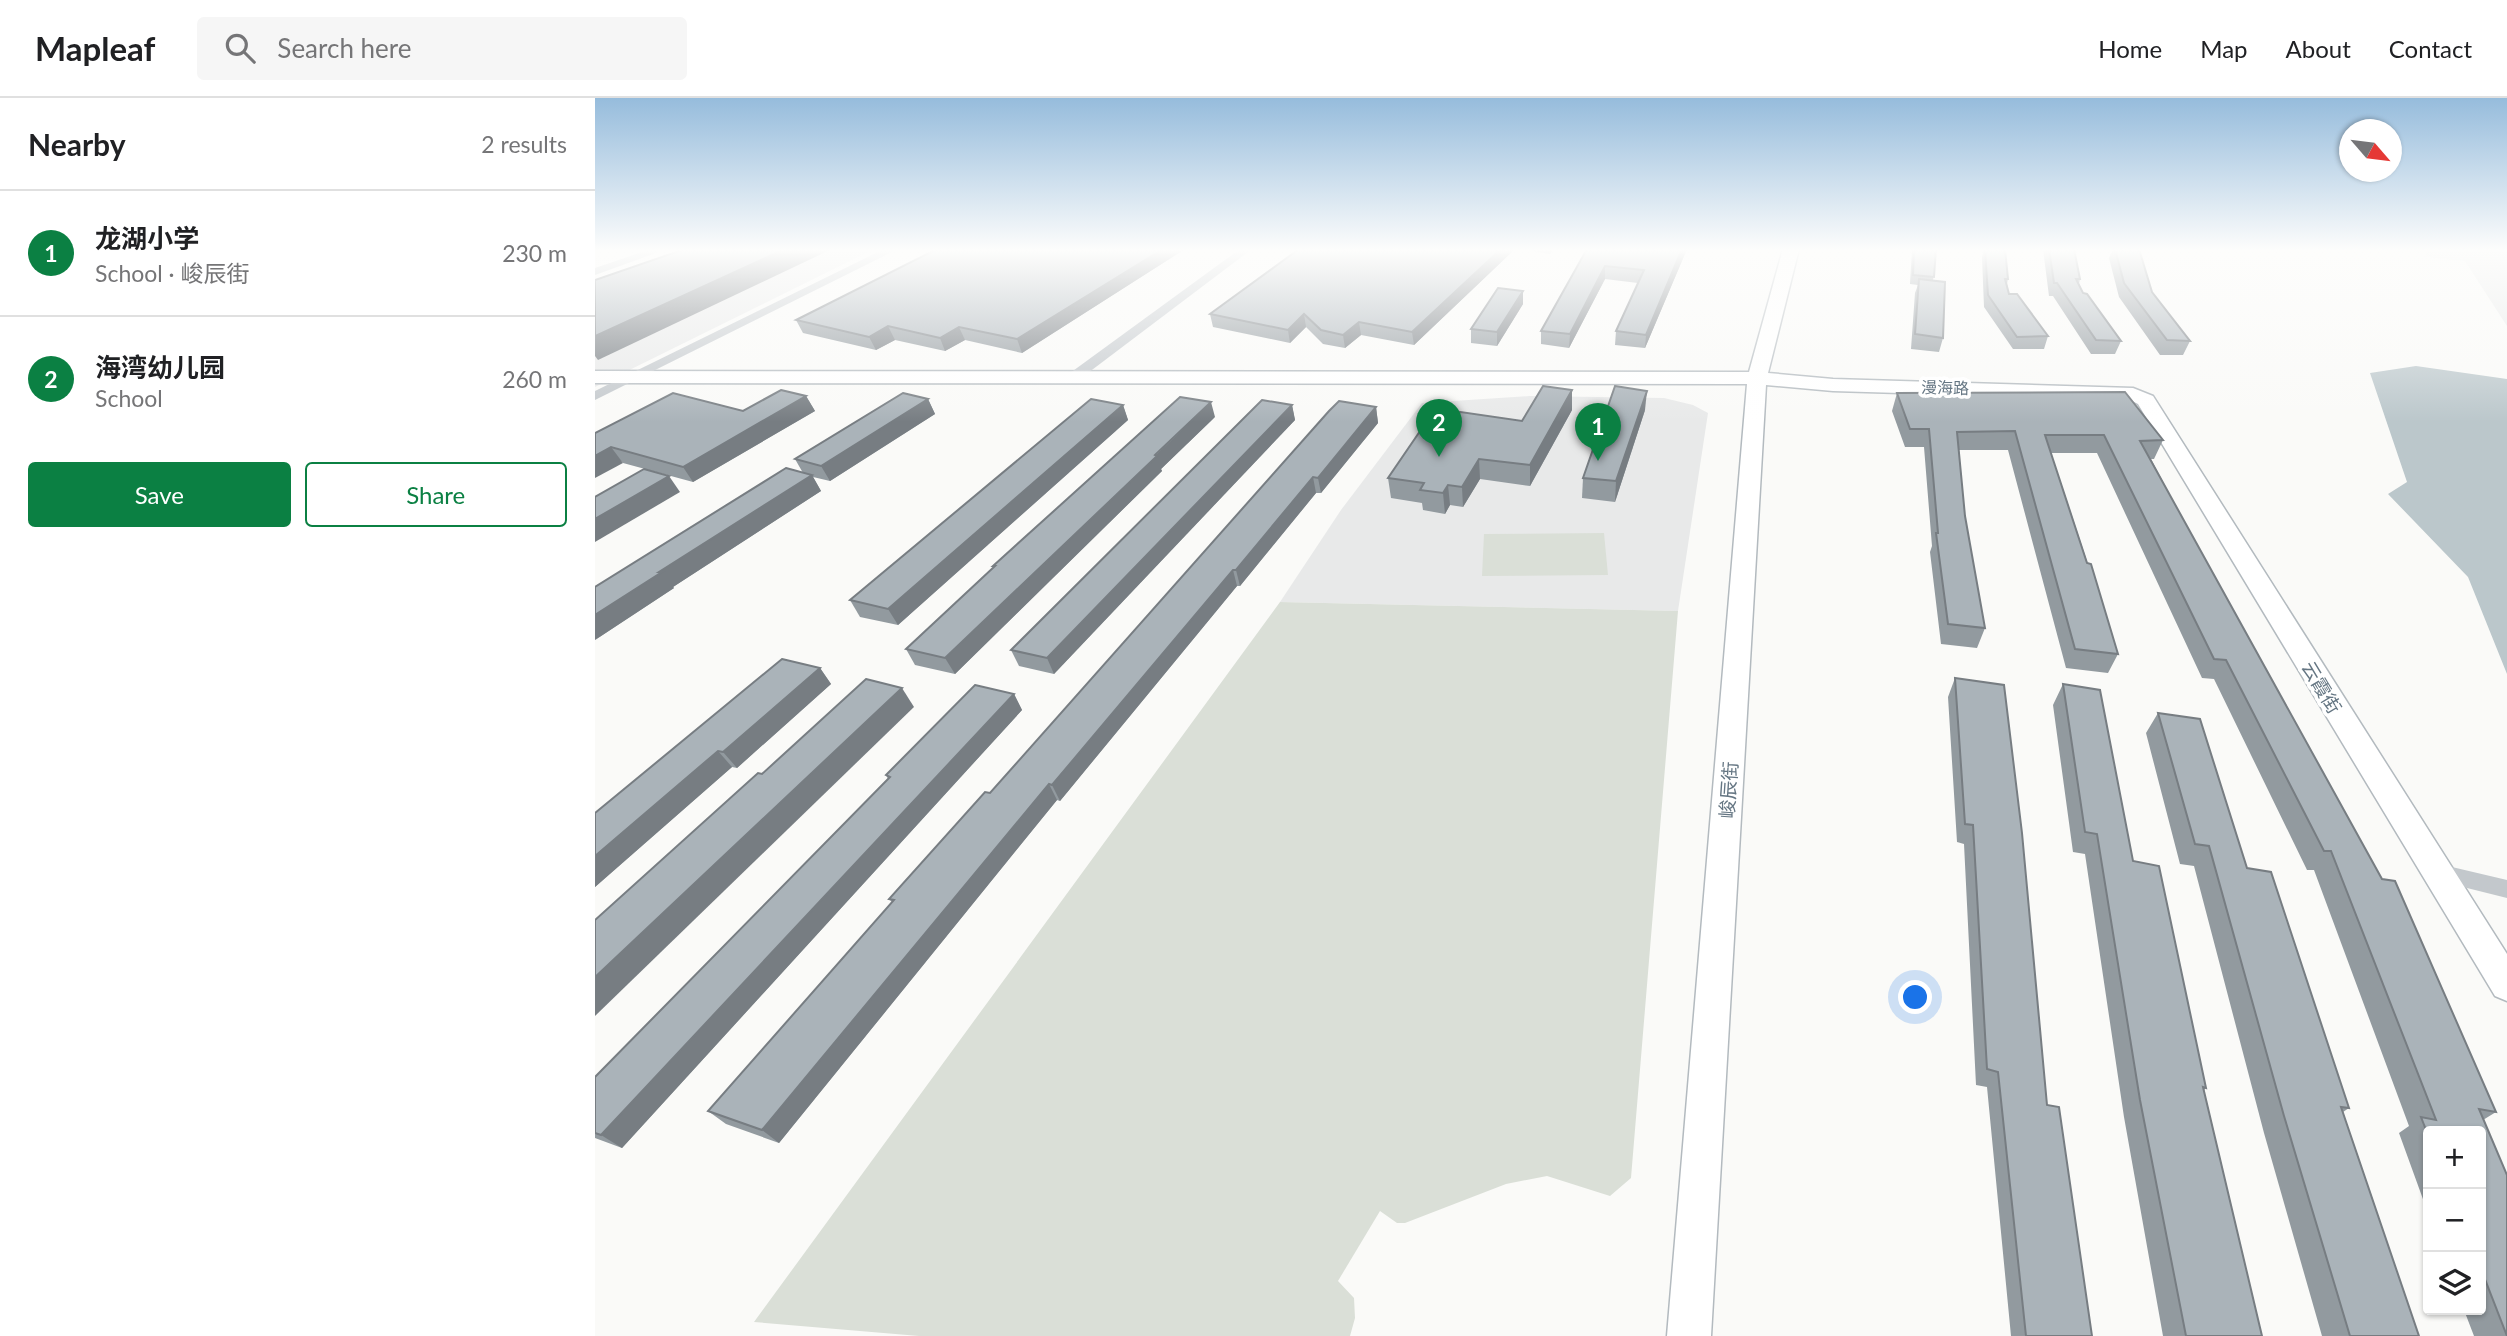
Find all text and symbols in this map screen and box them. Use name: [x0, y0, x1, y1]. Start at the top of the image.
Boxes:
search box: [197, 17, 687, 80]
text: Mapleaf: [35, 28, 155, 68]
icon: search: [221, 29, 259, 67]
text: Search here: [277, 32, 411, 64]
text: Home: [2098, 34, 2162, 63]
text: Map: [2200, 34, 2248, 63]
text: About: [2286, 34, 2351, 63]
text: Contact: [2389, 34, 2472, 63]
north arrow: [2339, 119, 2402, 182]
text: Nearby: [28, 126, 126, 162]
text: 2 results: [481, 130, 567, 158]
text: 龙湖小学: [95, 222, 199, 254]
text: 1: [44, 239, 58, 267]
text: 230 m: [502, 239, 567, 267]
text: School · 峻辰街: [95, 259, 250, 287]
text: 海湾幼儿园: [95, 351, 225, 383]
text: 2: [44, 365, 58, 393]
text: 260 m: [502, 365, 567, 393]
street label: 漫海路: [1921, 377, 1969, 397]
text: School: [95, 384, 163, 412]
pin: 2: [1416, 399, 1462, 457]
pin: 1: [1575, 403, 1621, 461]
button: Save: [28, 462, 291, 527]
button: Share: [305, 462, 567, 527]
street label: 云霞街: [2297, 657, 2347, 717]
street label: 峻辰街: [1715, 761, 1741, 819]
your location: [1898, 980, 1932, 1014]
map controls: [2423, 1126, 2486, 1315]
button: +: [2423, 1126, 2486, 1189]
button: −: [2423, 1189, 2486, 1252]
button: layers: [2423, 1252, 2486, 1315]

